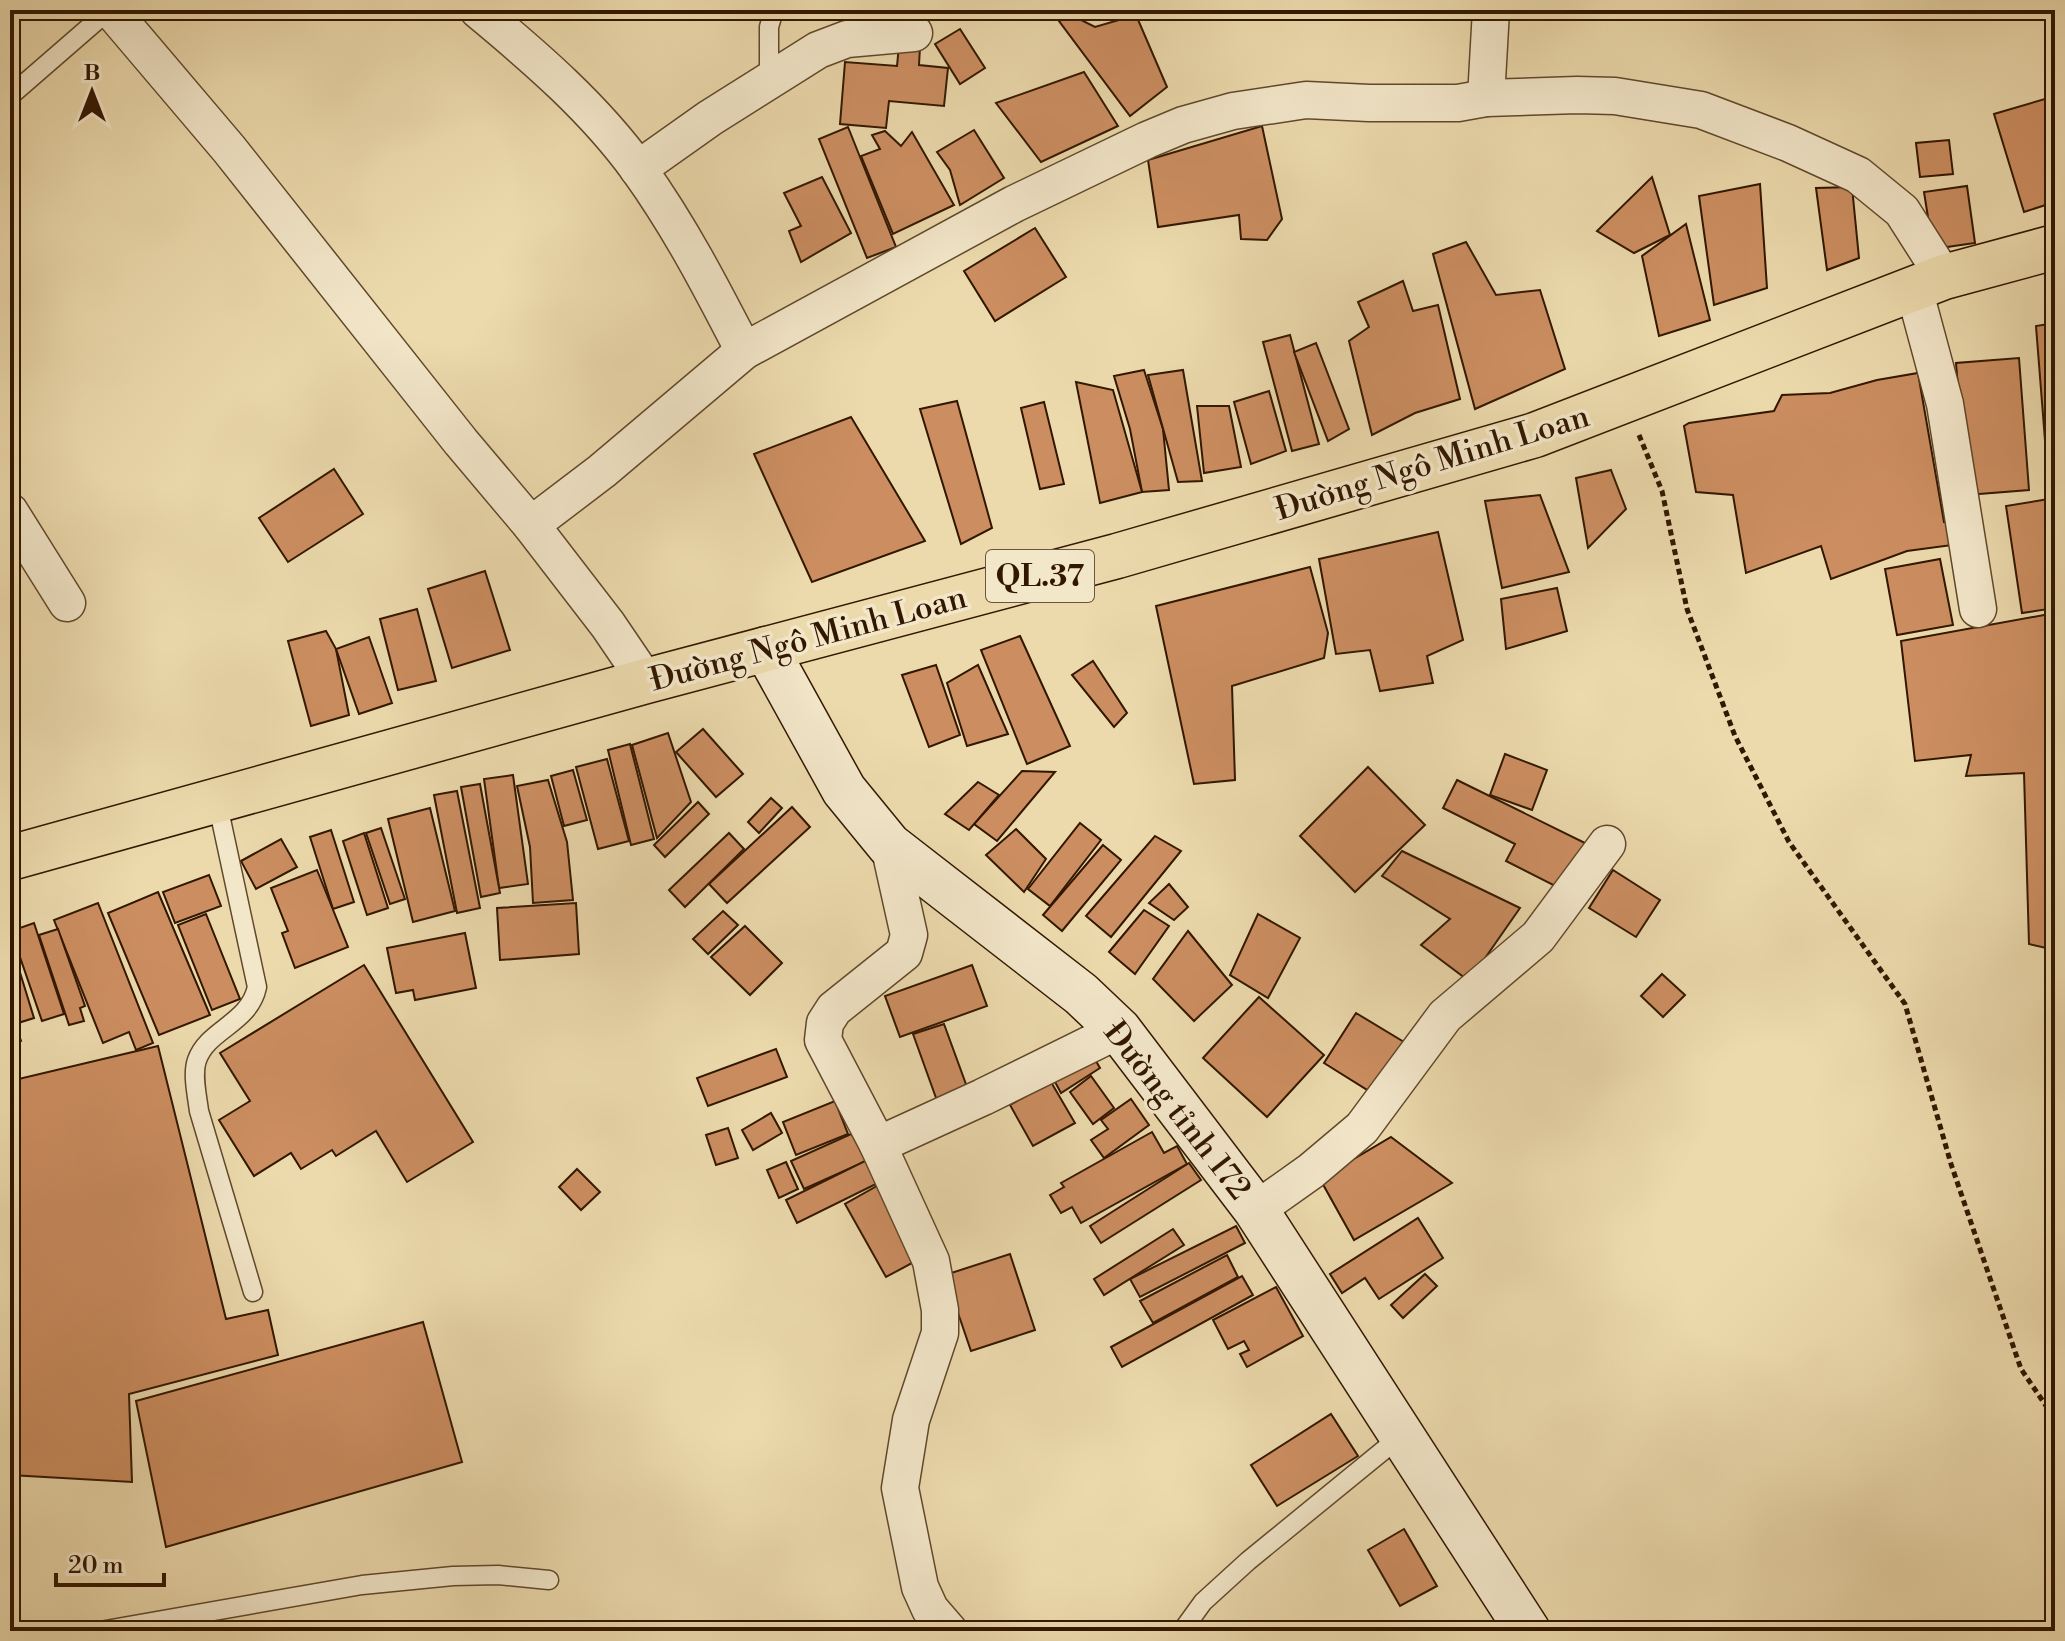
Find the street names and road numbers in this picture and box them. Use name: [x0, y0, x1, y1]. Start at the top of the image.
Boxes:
street label: Đường Ngô Minh Loan: [1270, 396, 1594, 530]
road number: QL.37: [986, 550, 1094, 602]
street label: Đường Ngô Minh Loan: [645, 577, 971, 701]
street label: Đường tỉnh 172: [1095, 1013, 1259, 1208]

